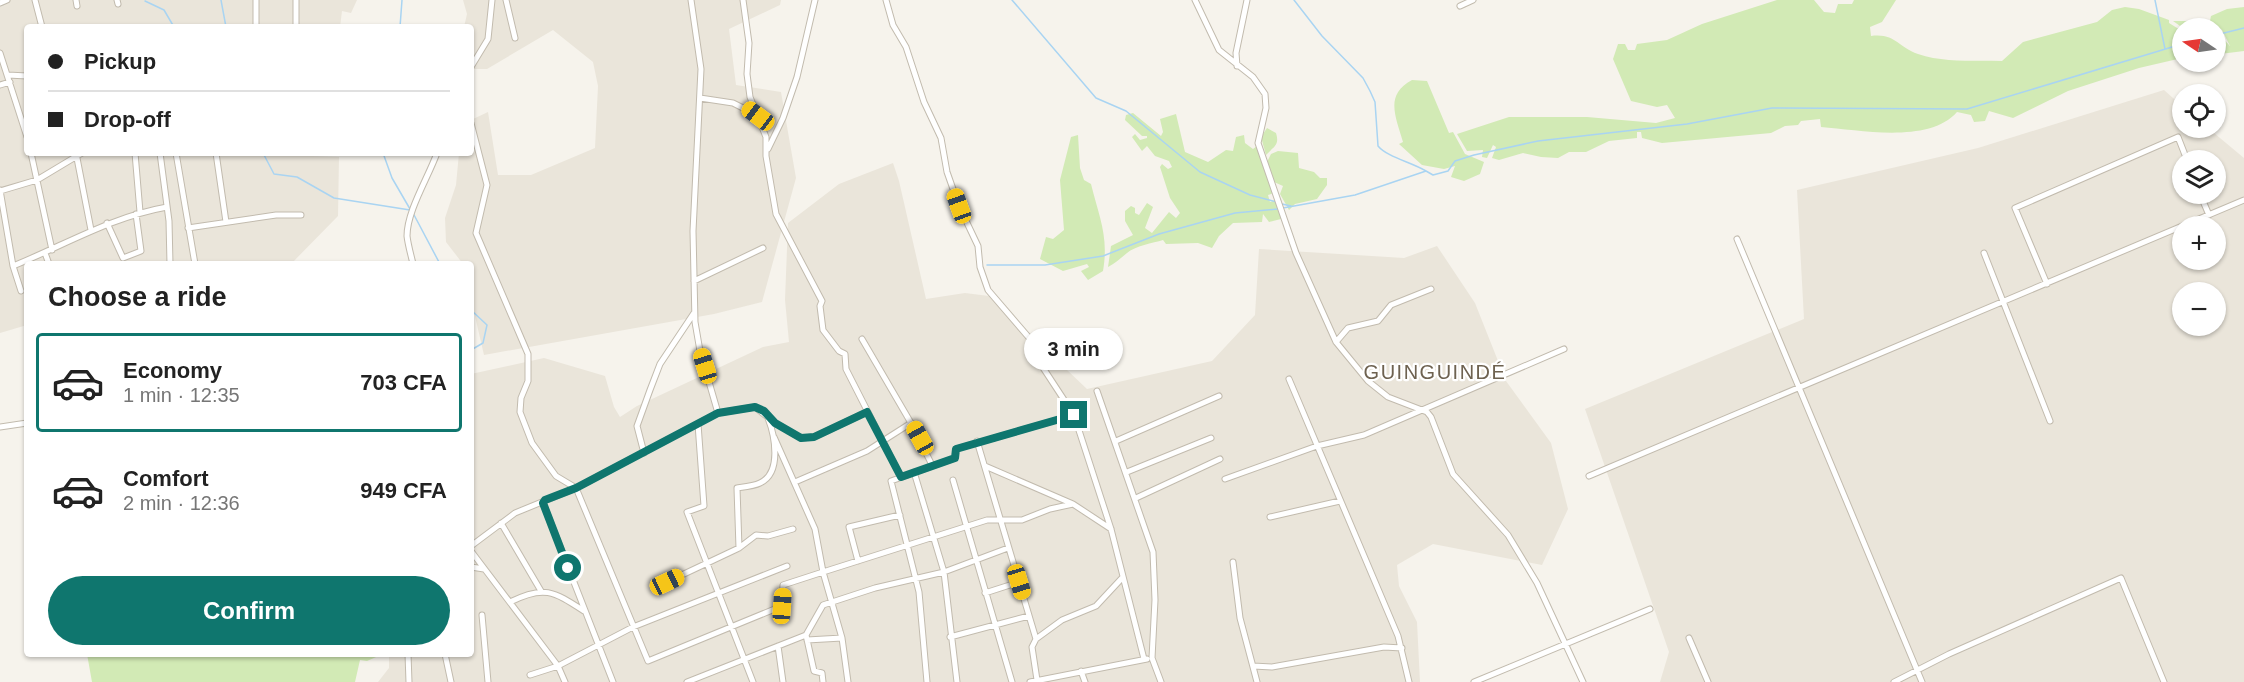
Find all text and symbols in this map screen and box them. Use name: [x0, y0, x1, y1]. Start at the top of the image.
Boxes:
north arrow: [2172, 18, 2226, 72]
map controls: [2172, 18, 2226, 336]
text: Pickup: [84, 49, 156, 74]
button: locate: [2172, 84, 2226, 138]
car: [738, 98, 778, 134]
text: Drop-off: [84, 107, 171, 132]
button: layers: [2172, 150, 2226, 204]
car: [944, 186, 974, 226]
button: +: [2172, 216, 2226, 270]
text: Choose a ride: [48, 282, 227, 312]
button: −: [2172, 282, 2226, 336]
callout: 3 min: [1024, 328, 1124, 370]
text: 3 min: [1047, 338, 1100, 360]
car: [691, 346, 719, 386]
icon: car: [51, 356, 105, 410]
text: Economy: [123, 358, 222, 383]
district label: GUINGUINDÉ: [1364, 361, 1506, 383]
text: 703 CFA: [360, 370, 447, 395]
text: 1 min · 12:35: [123, 384, 240, 406]
route end: [1060, 401, 1087, 428]
car: [903, 418, 937, 458]
icon: car: [51, 464, 105, 518]
text: Comfort: [123, 466, 209, 491]
text: 949 CFA: [360, 478, 447, 503]
text: 2 min · 12:36: [123, 492, 240, 514]
route start: [554, 554, 581, 581]
car: [1005, 562, 1033, 602]
car: [647, 566, 687, 598]
button: Confirm: [48, 576, 450, 645]
car: [772, 587, 792, 625]

